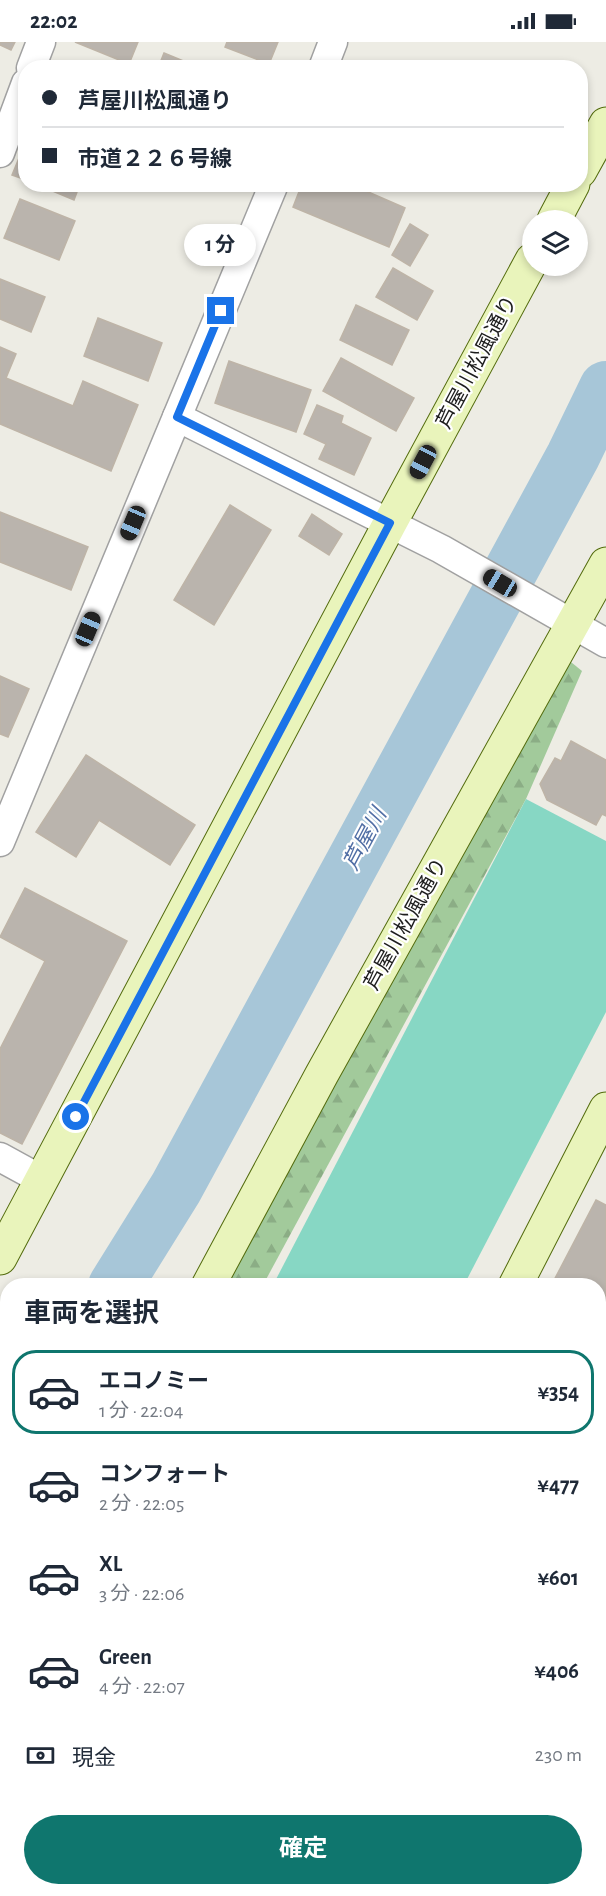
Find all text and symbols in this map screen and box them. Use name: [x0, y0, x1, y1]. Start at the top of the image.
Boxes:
text: 22:02: [30, 10, 78, 32]
text: 芦屋川松風通り: [78, 90, 232, 112]
text: 市道２２６号線: [78, 148, 232, 170]
map controls: [522, 210, 588, 276]
button: layers: [522, 210, 588, 276]
callout: 1 分: [185, 224, 257, 266]
text: 1 分: [205, 235, 235, 255]
street label: 芦屋川松風通り: [432, 292, 521, 432]
route end: [207, 297, 234, 324]
car: [407, 442, 439, 482]
car: [118, 503, 148, 543]
car: [480, 566, 520, 600]
car: [73, 609, 103, 649]
water label: 芦屋川: [339, 802, 391, 873]
street label: 芦屋川松風通り: [360, 854, 451, 993]
route start: [62, 1103, 89, 1130]
text: 車両を選択: [24, 1300, 159, 1327]
icon: car: [27, 1365, 81, 1419]
text: エコノミー: [99, 1370, 209, 1392]
text: ¥354: [537, 1381, 579, 1403]
text: 1 分 · 22:04: [99, 1401, 183, 1421]
icon: car: [27, 1458, 81, 1512]
text: コンフォート: [99, 1463, 230, 1485]
text: ¥477: [537, 1474, 579, 1496]
text: 2 分 · 22:05: [99, 1494, 184, 1514]
icon: car: [27, 1551, 81, 1605]
text: XL: [99, 1553, 122, 1575]
text: ¥601: [537, 1567, 579, 1589]
text: 3 分 · 22:06: [99, 1584, 184, 1604]
icon: car: [27, 1644, 81, 1698]
text: Green: [99, 1646, 152, 1668]
text: ¥406: [534, 1660, 579, 1682]
text: 4 分 · 22:07: [99, 1677, 185, 1697]
icon: cash: [24, 1739, 57, 1772]
text: 230 m: [535, 1745, 582, 1765]
text: 現金: [72, 1747, 116, 1769]
button: 確定: [24, 1815, 582, 1884]

